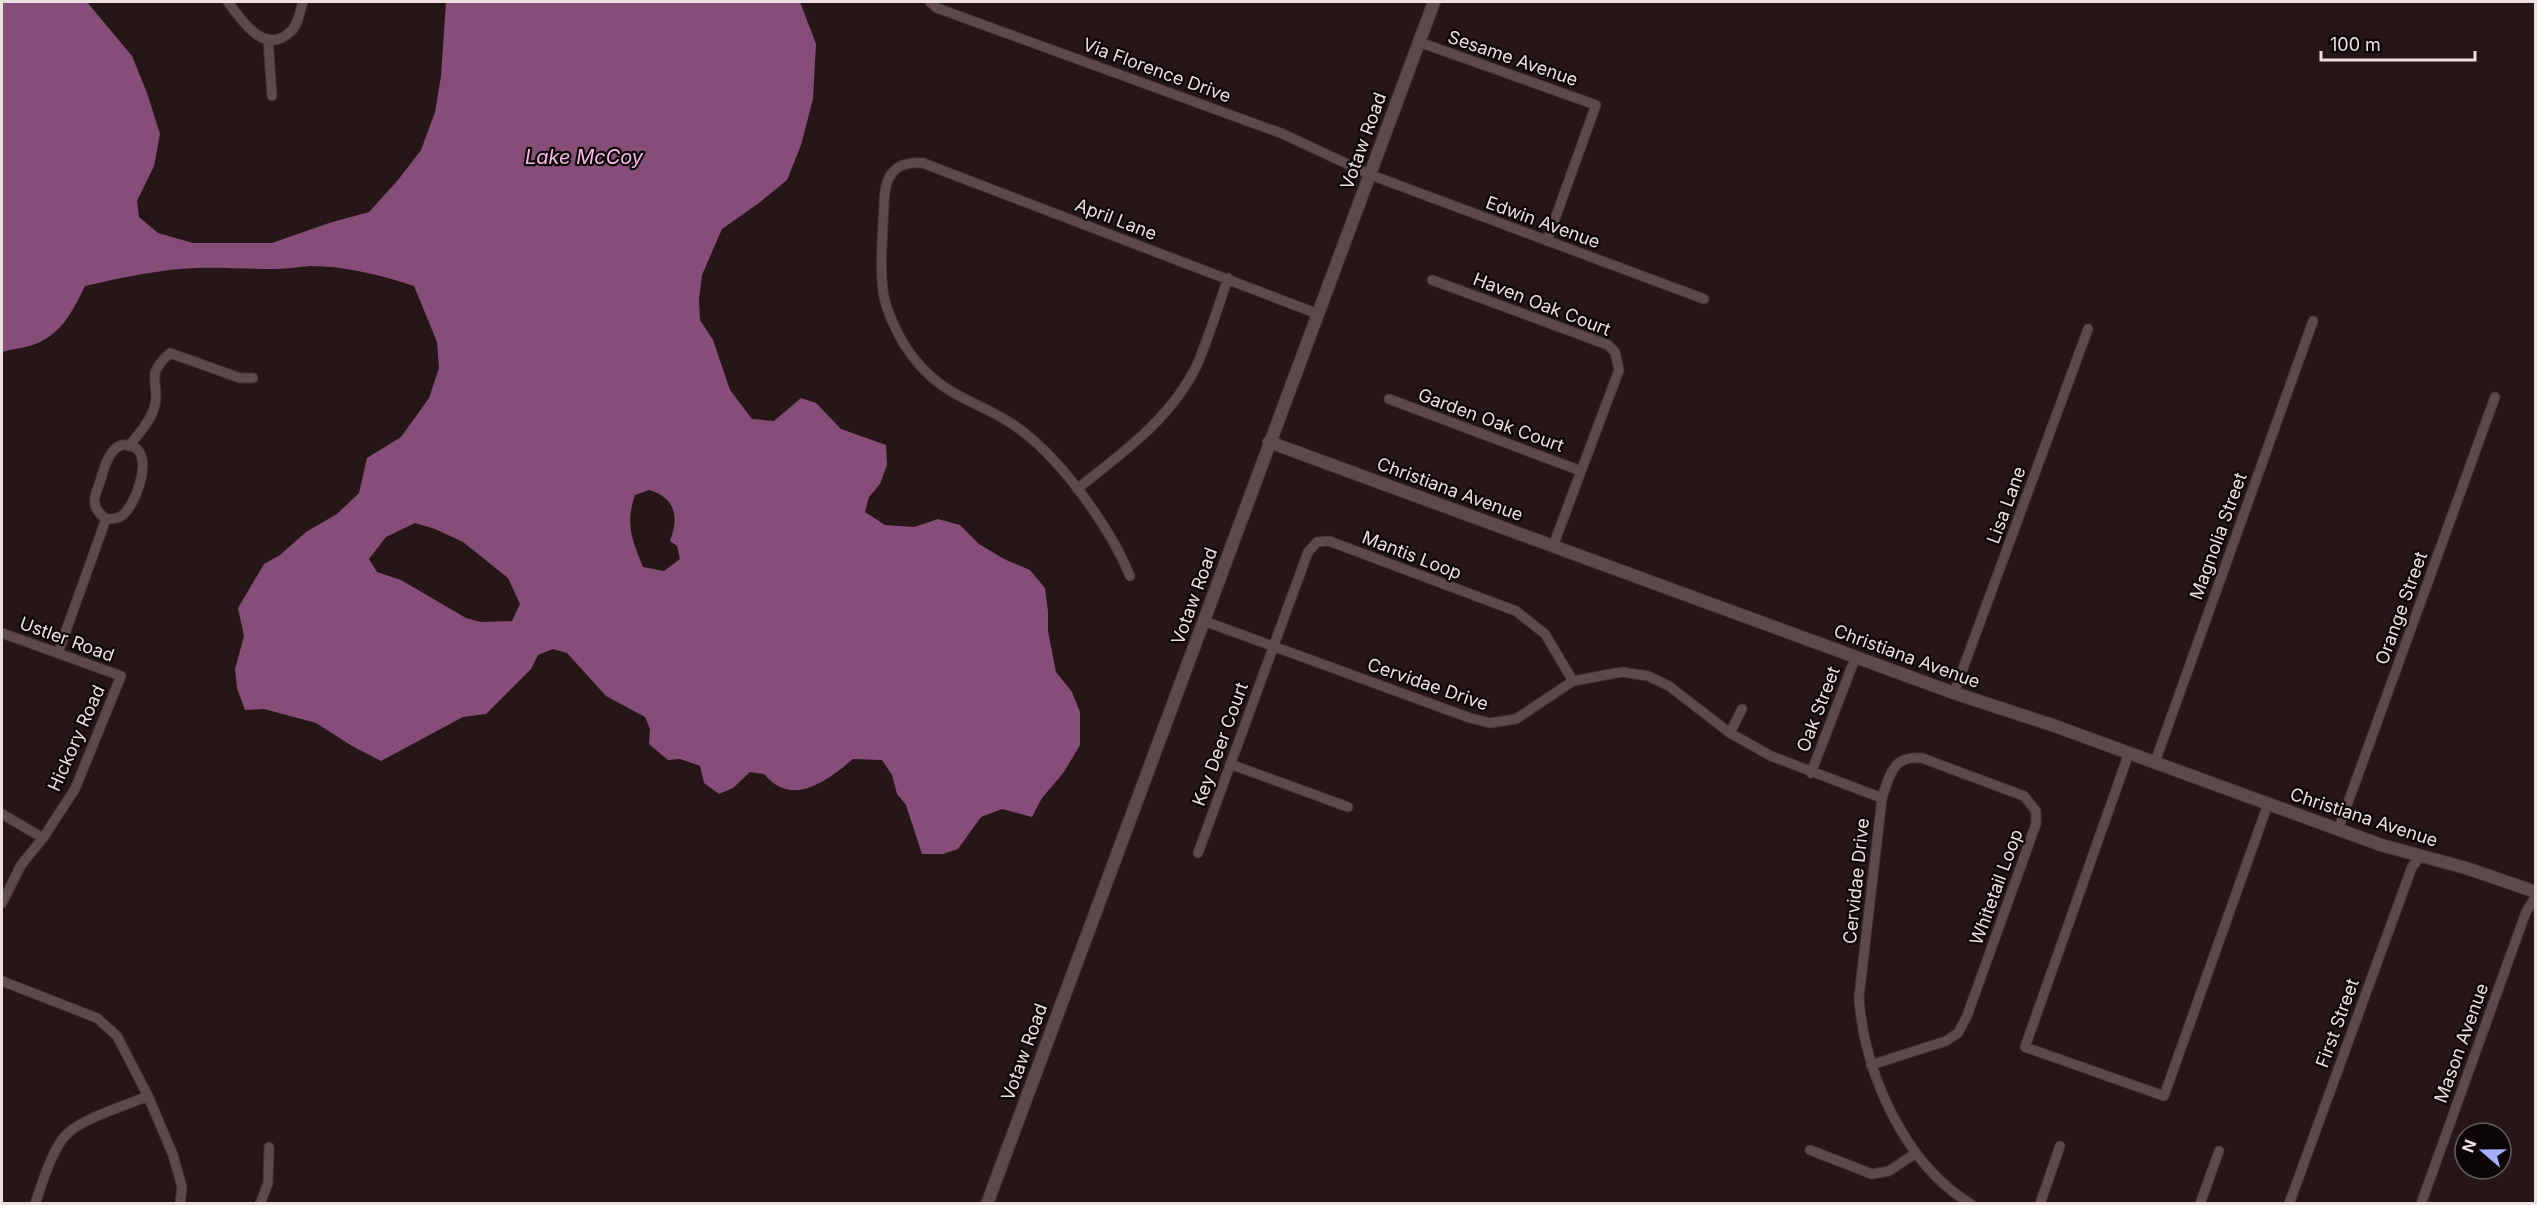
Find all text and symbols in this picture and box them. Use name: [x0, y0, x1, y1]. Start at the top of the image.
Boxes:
scale bar: [2321, 24, 2476, 62]
street label: Sesame Avenue: [1445, 26, 1581, 90]
street label: Via Florence Drive: [1080, 33, 1234, 107]
text: 100 m: [2330, 34, 2381, 55]
street label: Votaw Road: [1336, 90, 1390, 192]
water label: Lake McCoy: [525, 145, 644, 169]
street label: Edwin Avenue: [1483, 192, 1603, 252]
street label: April Lane: [1072, 194, 1160, 244]
street label: Haven Oak Court: [1470, 268, 1614, 340]
street label: Garden Oak Court: [1415, 384, 1567, 456]
street label: Christiana Avenue: [1374, 453, 1526, 525]
street label: Lisa Lane: [1982, 464, 2030, 546]
street label: Magnolia Street: [2185, 470, 2251, 602]
street label: Mantis Loop: [1359, 526, 1465, 584]
street label: Votaw Road: [1167, 545, 1221, 647]
street label: Orange Street: [2371, 549, 2431, 667]
street label: Ustler Road: [17, 612, 117, 666]
street label: Christiana Avenue: [1831, 620, 1983, 692]
street label: Cervidae Drive: [1365, 653, 1491, 715]
street label: Oak Street: [1792, 663, 1844, 755]
street label: Key Deer Court: [1188, 679, 1252, 809]
street label: Hickory Road: [43, 682, 109, 794]
street label: Christiana Avenue: [2287, 783, 2441, 851]
street label: Cervidae Drive: [1839, 817, 1873, 945]
street label: Whitetail Loop: [1965, 826, 2027, 948]
street label: First Street: [2311, 976, 2363, 1070]
street label: Mason Avenue: [2430, 980, 2492, 1106]
street label: Votaw Road: [997, 1001, 1051, 1103]
north arrow: [2453, 1121, 2513, 1181]
text: N: [2457, 1137, 2480, 1155]

